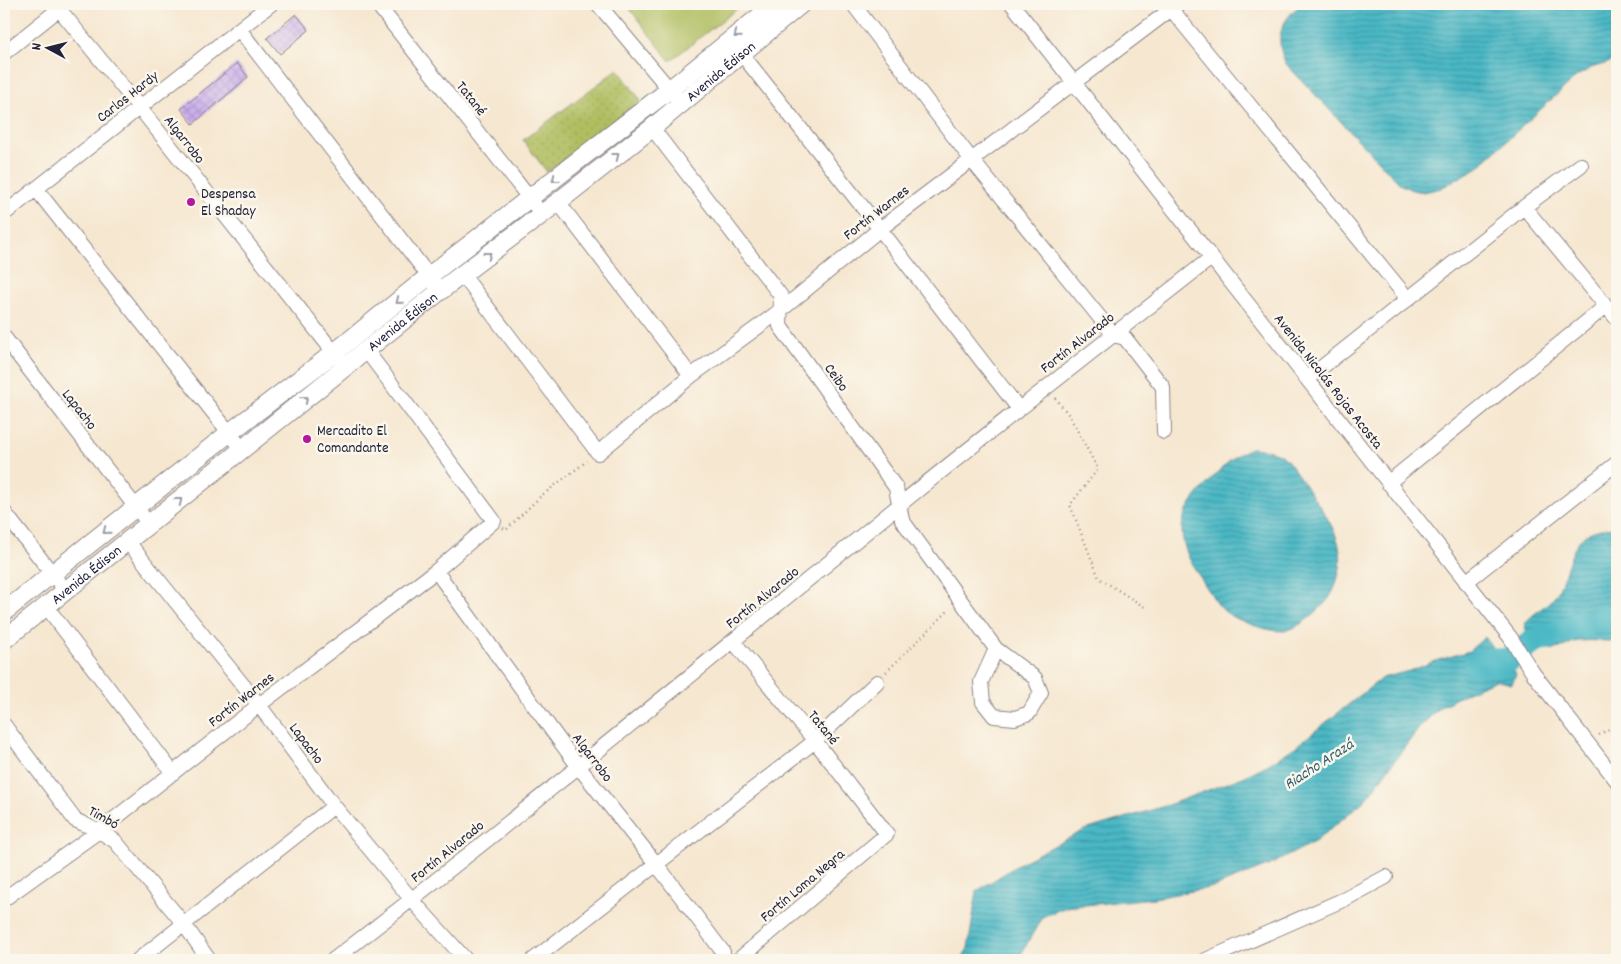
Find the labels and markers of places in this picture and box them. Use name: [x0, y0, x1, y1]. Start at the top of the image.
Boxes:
place label: Despensa El Shaday: [201, 184, 256, 223]
marker: Despensa El Shaday: [185, 196, 197, 208]
place label: Mercadito El Comandante: [317, 421, 389, 460]
marker: Mercadito El Comandante: [301, 433, 313, 445]

